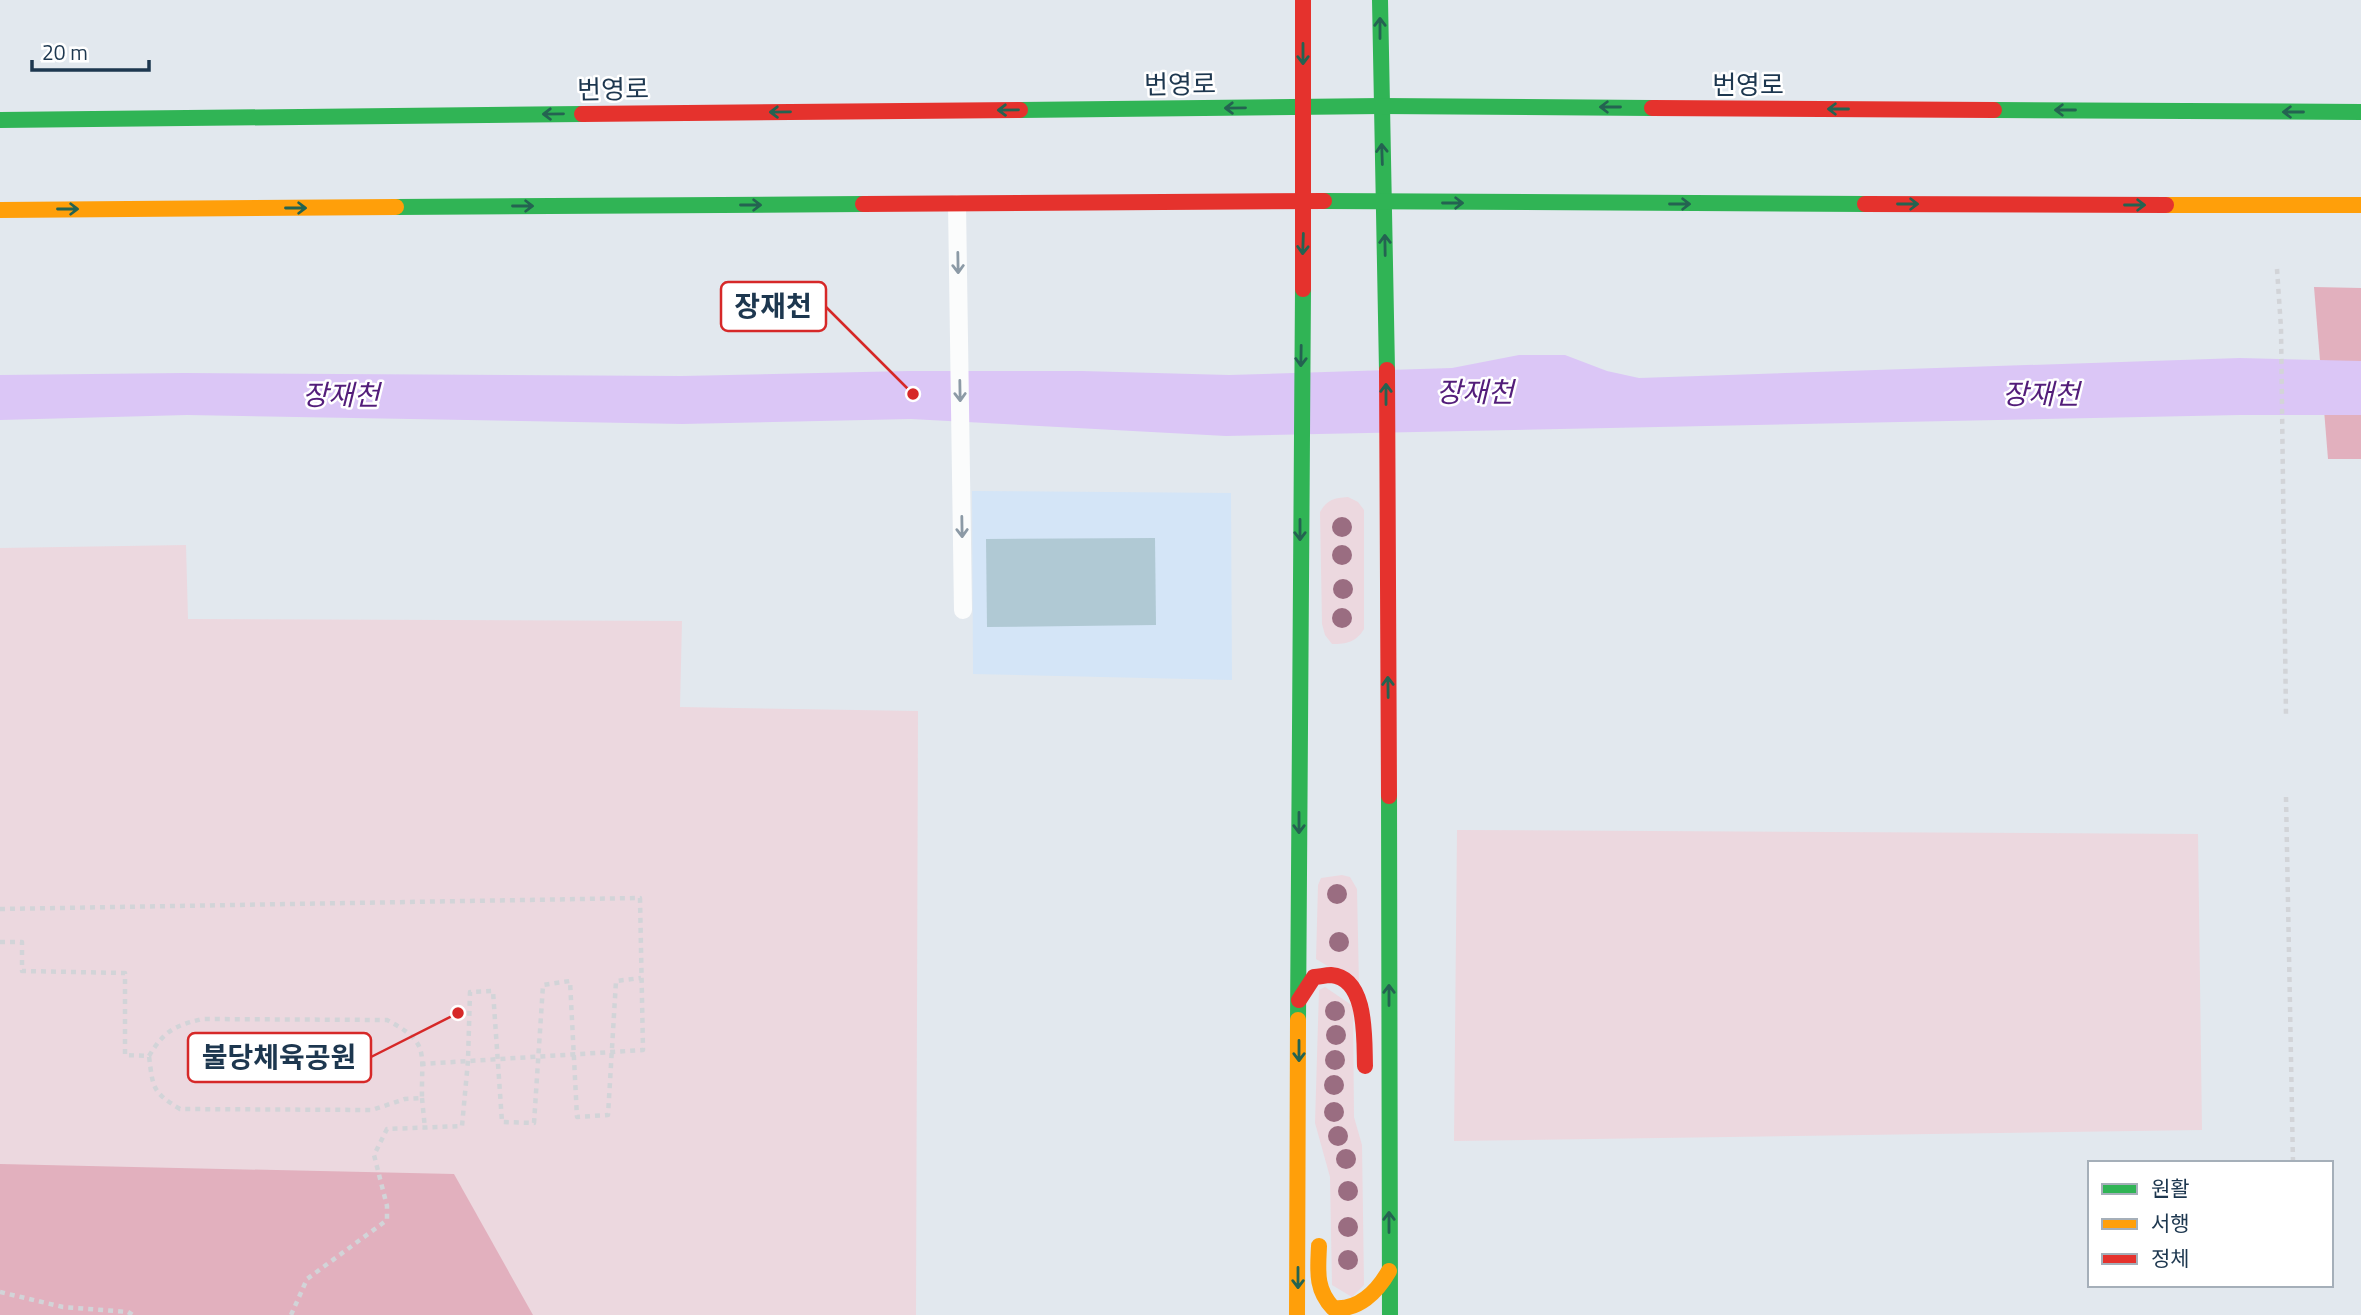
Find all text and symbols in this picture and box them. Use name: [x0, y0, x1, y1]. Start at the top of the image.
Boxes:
one-way arrow: [1373, 17, 1387, 40]
scale bar: [32, 28, 149, 72]
text: 20 m: [42, 36, 88, 68]
one-way arrow: [1297, 42, 1310, 65]
street label: 번영로: [1144, 64, 1216, 104]
street label: 번영로: [1712, 65, 1784, 104]
street label: 번영로: [577, 69, 649, 109]
one-way arrow: [1599, 100, 1622, 114]
one-way arrow: [1224, 101, 1247, 115]
one-way arrow: [1827, 102, 1850, 116]
one-way arrow: [997, 103, 1020, 117]
one-way arrow: [2054, 103, 2077, 117]
one-way arrow: [769, 105, 792, 119]
one-way arrow: [2282, 105, 2305, 119]
one-way arrow: [542, 108, 565, 121]
one-way arrow: [1376, 143, 1389, 166]
one-way arrow: [1441, 196, 1464, 210]
one-way arrow: [1668, 197, 1691, 211]
one-way arrow: [1896, 197, 1919, 211]
one-way arrow: [739, 198, 762, 212]
one-way arrow: [2123, 198, 2146, 212]
one-way arrow: [511, 199, 534, 213]
one-way arrow: [284, 201, 307, 215]
one-way arrow: [56, 202, 79, 216]
one-way arrow: [1297, 233, 1310, 256]
one-way arrow: [1378, 234, 1392, 257]
one-way arrow: [951, 252, 965, 275]
callout: 장재천: [721, 282, 826, 331]
text: 장재천: [734, 284, 812, 327]
one-way arrow: [1294, 344, 1308, 367]
water label: 장재천: [1436, 370, 1517, 413]
water label: 장재천: [2002, 372, 2083, 415]
water label: 장재천: [302, 373, 383, 416]
one-way arrow: [953, 379, 967, 402]
one-way arrow: [1379, 383, 1393, 406]
one-way arrow: [955, 515, 969, 538]
one-way arrow: [1293, 518, 1307, 541]
one-way arrow: [1382, 676, 1395, 699]
one-way arrow: [1292, 812, 1306, 835]
one-way arrow: [1382, 984, 1396, 1007]
callout: 불당체육공원: [188, 1033, 371, 1082]
text: 불당체육공원: [202, 1035, 356, 1078]
one-way arrow: [1292, 1039, 1306, 1062]
legend: [2088, 1161, 2333, 1287]
text: 원활: [2151, 1172, 2190, 1204]
text: 서행: [2151, 1207, 2190, 1239]
one-way arrow: [1382, 1211, 1396, 1234]
text: 정체: [2151, 1242, 2190, 1274]
one-way arrow: [1291, 1267, 1305, 1290]

